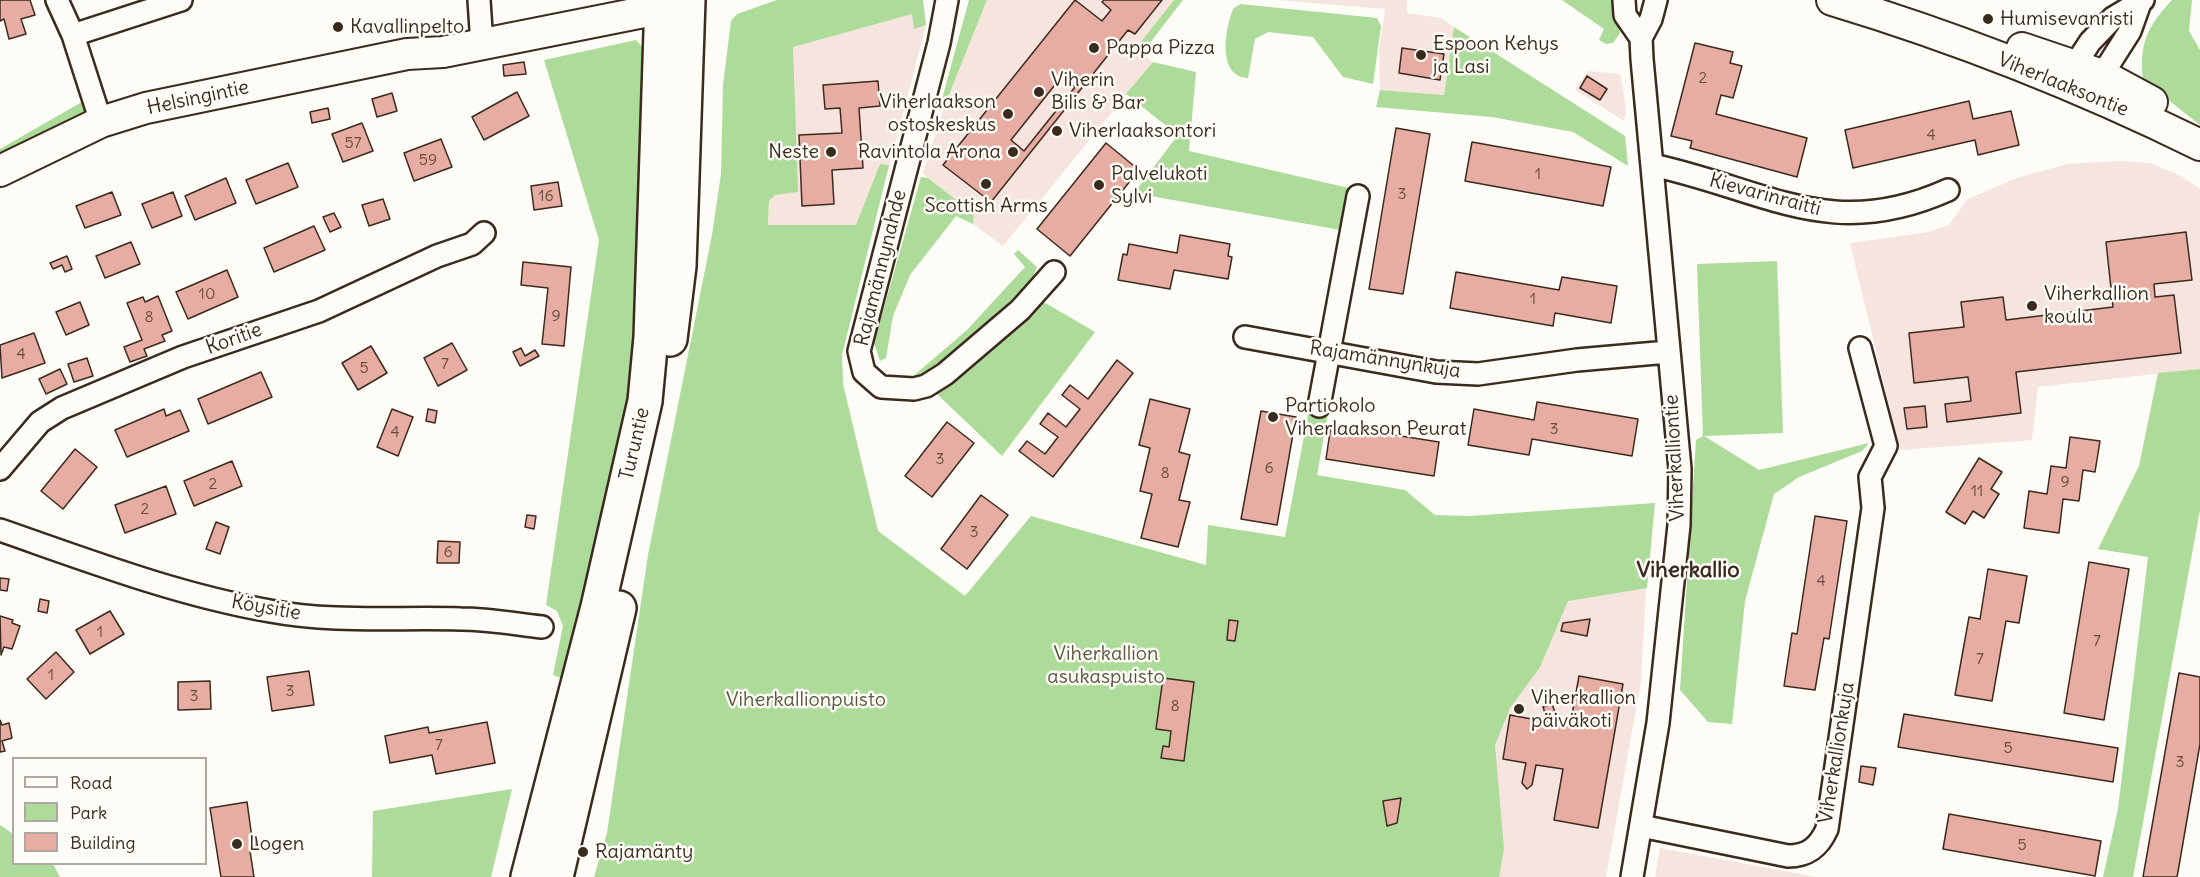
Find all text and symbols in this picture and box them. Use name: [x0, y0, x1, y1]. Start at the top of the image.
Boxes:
place label: Humisevanristi: [2000, 7, 2133, 31]
marker: Humisevanristi: [1981, 12, 1995, 26]
place label: Kavallinpelto: [350, 15, 464, 39]
marker: Kavallinpelto: [331, 20, 345, 34]
place label: Espoon Kehys ja Lasi: [1433, 32, 1559, 79]
place label: Pappa Pizza: [1106, 36, 1215, 60]
marker: Pappa Pizza: [1087, 41, 1101, 55]
marker: Espoon Kehys ja Lasi: [1414, 48, 1428, 62]
street label: Viherlaaksontie: [1994, 48, 2132, 122]
place label: Viherin Bilis & Bar: [1051, 68, 1144, 115]
house number: 2: [1699, 68, 1707, 88]
street label: Helsingintie: [145, 75, 251, 121]
marker: Viherin Bilis & Bar: [1032, 85, 1046, 99]
place label: Viherlaakson ostoskeskus: [879, 90, 996, 137]
marker: Viherlaakson ostoskeskus: [1001, 107, 1015, 121]
place label: Viherlaaksontori: [1069, 119, 1216, 143]
marker: Viherlaaksontori: [1050, 124, 1064, 138]
house number: 4: [1926, 125, 1936, 145]
house number: 57: [344, 133, 362, 153]
place label: Neste: [768, 140, 819, 164]
place label: Ravintola Arona: [858, 140, 1001, 164]
marker: Neste: [824, 145, 838, 159]
marker: Ravintola Arona: [1006, 145, 1020, 159]
house number: 59: [419, 150, 437, 170]
place label: Palvelukoti Sylvi: [1111, 162, 1207, 209]
house number: 1: [1535, 164, 1541, 184]
street label: Kievarinraitti: [1707, 169, 1823, 221]
marker: Scottish Arms: [979, 177, 993, 191]
marker: Palvelukoti Sylvi: [1092, 178, 1106, 192]
house number: 3: [1397, 184, 1407, 204]
house number: 16: [538, 186, 554, 206]
street label: Rajamännynahde: [850, 187, 912, 349]
place label: Scottish Arms: [924, 194, 1048, 218]
place label: Viherkallion koulu: [2044, 282, 2149, 329]
house number: 10: [199, 284, 215, 304]
house number: 1: [1530, 289, 1536, 309]
marker: Viherkallion koulu: [2025, 299, 2039, 313]
house number: 9: [551, 306, 561, 326]
house number: 8: [144, 307, 154, 327]
street label: Koritie: [203, 318, 265, 360]
street label: Rajamännynkuja: [1308, 336, 1462, 384]
house number: 4: [16, 344, 26, 364]
house number: 7: [441, 354, 449, 374]
house number: 5: [359, 358, 369, 378]
place label: Partiokolo Viherlaakson Peurat: [1285, 394, 1466, 441]
street label: Viherkalliontie: [1660, 394, 1690, 522]
street label: Turuntie: [615, 405, 655, 483]
marker: Partiokolo Viherlaakson Peurat: [1266, 410, 1280, 424]
house number: 3: [1549, 419, 1559, 439]
house number: 4: [390, 422, 400, 442]
house number: 3: [935, 449, 945, 469]
house number: 6: [1264, 458, 1274, 478]
house number: 8: [1160, 463, 1170, 483]
house number: 9: [2060, 472, 2070, 492]
house number: 2: [209, 474, 217, 494]
house number: 11: [1971, 481, 1983, 501]
house number: 2: [141, 499, 149, 519]
house number: 3: [969, 522, 979, 542]
house number: 6: [443, 542, 453, 562]
district label: Viherkallio: [1637, 558, 1739, 584]
house number: 4: [1816, 571, 1826, 591]
street label: Köysitie: [229, 590, 303, 626]
house number: 1: [97, 622, 103, 642]
house number: 7: [2093, 631, 2101, 651]
park label: Viherkallion asukaspuisto: [1047, 642, 1165, 689]
house number: 7: [1976, 649, 1984, 669]
house number: 1: [48, 665, 54, 685]
house number: 3: [285, 681, 295, 701]
street label: Viherkallionkuja: [1814, 681, 1860, 825]
house number: 3: [189, 686, 199, 706]
place label: Viherkallion päiväkoti: [1531, 686, 1636, 733]
park label: Viherkallionpuisto: [726, 688, 886, 712]
house number: 8: [1170, 696, 1180, 716]
marker: Viherkallion päiväkoti: [1512, 702, 1526, 716]
house number: 7: [435, 735, 443, 755]
house number: 5: [2003, 738, 2013, 758]
house number: 3: [2175, 752, 2185, 772]
legend: [12, 757, 207, 865]
text: Road: [70, 771, 112, 794]
text: Park: [70, 801, 107, 824]
text: Building: [70, 831, 135, 854]
place label: Logen: [249, 832, 304, 856]
house number: 5: [2017, 835, 2027, 855]
marker: Logen: [230, 837, 244, 851]
place label: Rajamänty: [595, 840, 693, 864]
marker: Rajamänty: [576, 845, 590, 859]

